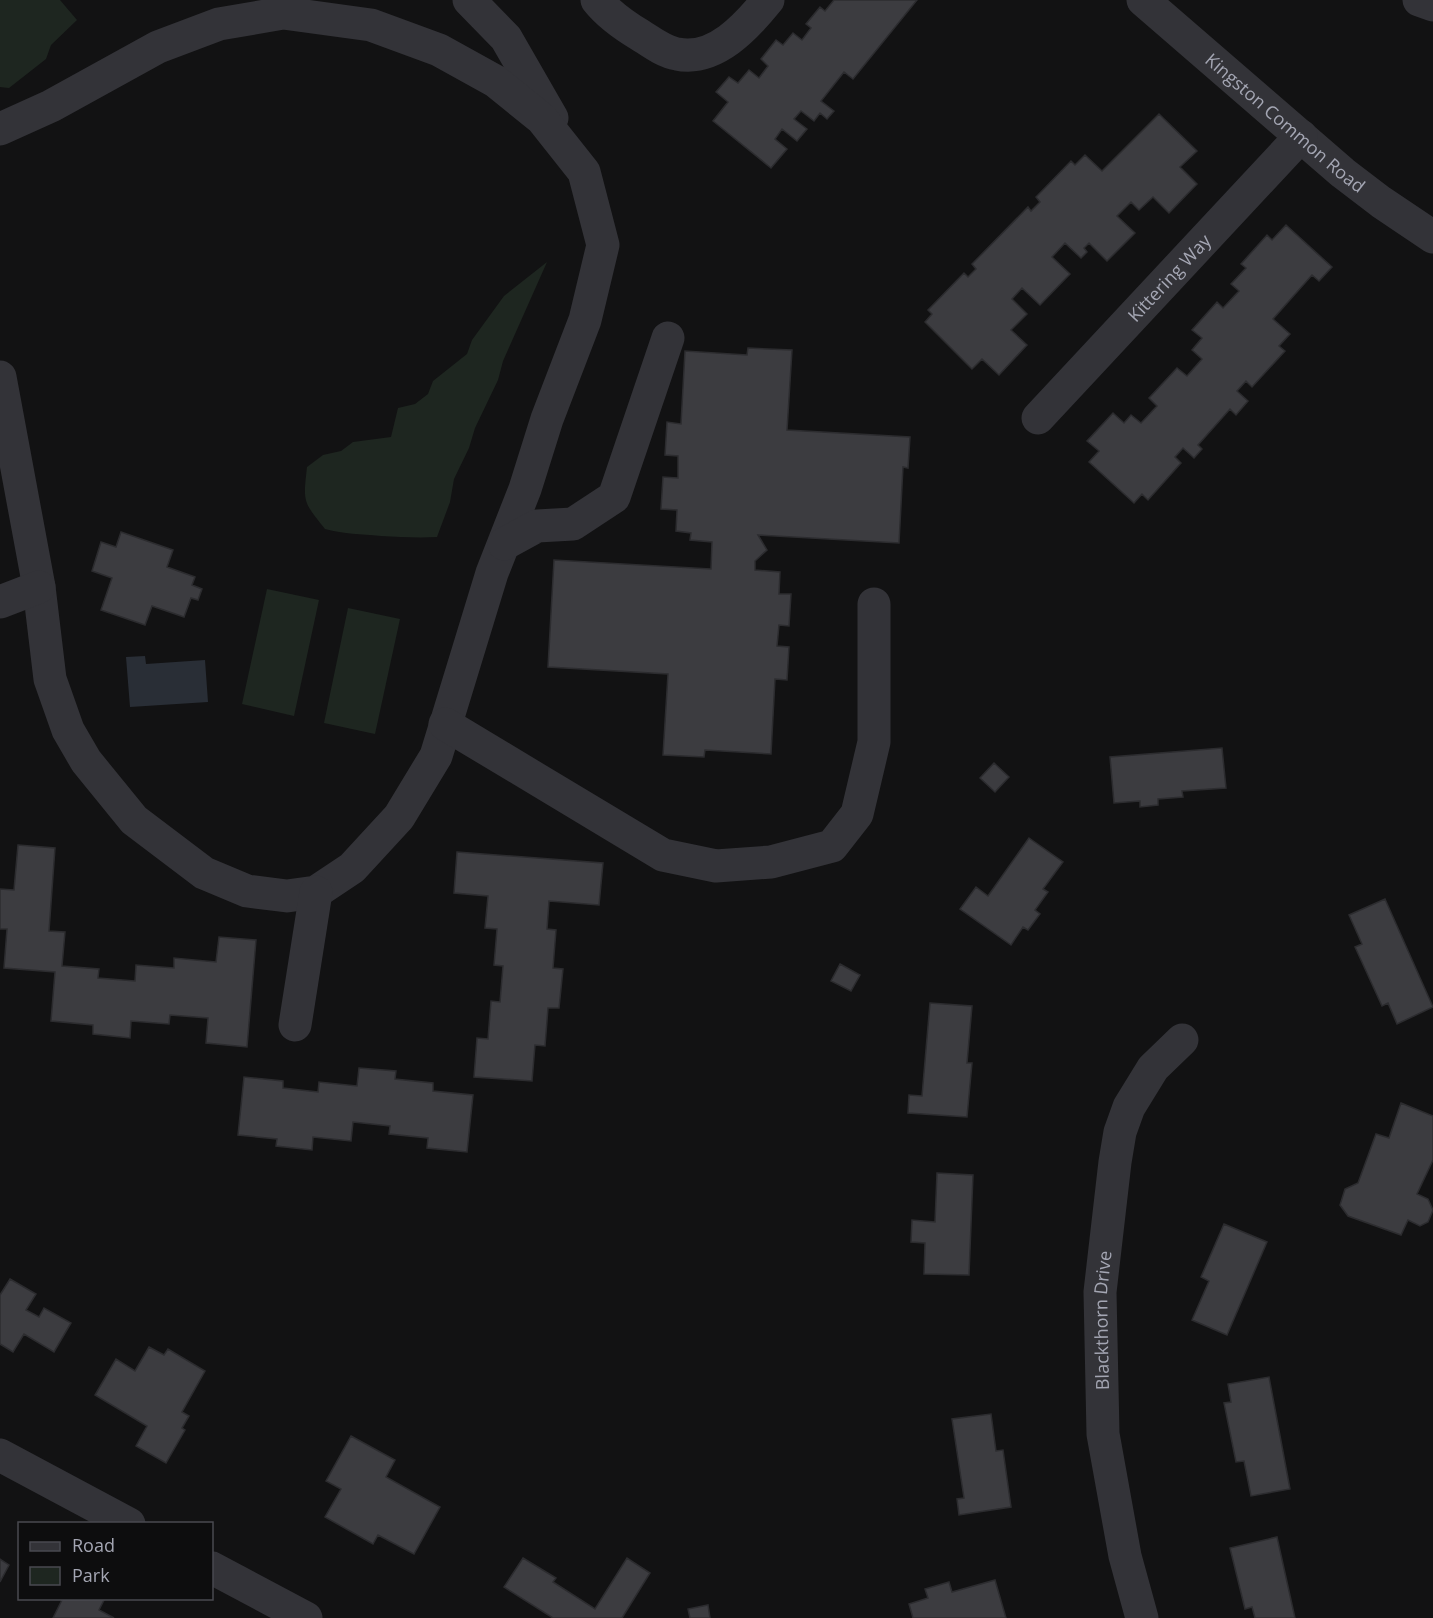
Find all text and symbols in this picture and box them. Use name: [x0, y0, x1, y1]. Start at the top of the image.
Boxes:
street label: Kingston Common Road: [1201, 48, 1370, 198]
street label: Kittering Way: [1122, 228, 1216, 327]
street label: Blackthorn Drive: [1088, 1249, 1117, 1390]
legend: [18, 1522, 213, 1600]
text: Road: [72, 1533, 115, 1557]
text: Park: [72, 1563, 110, 1587]

